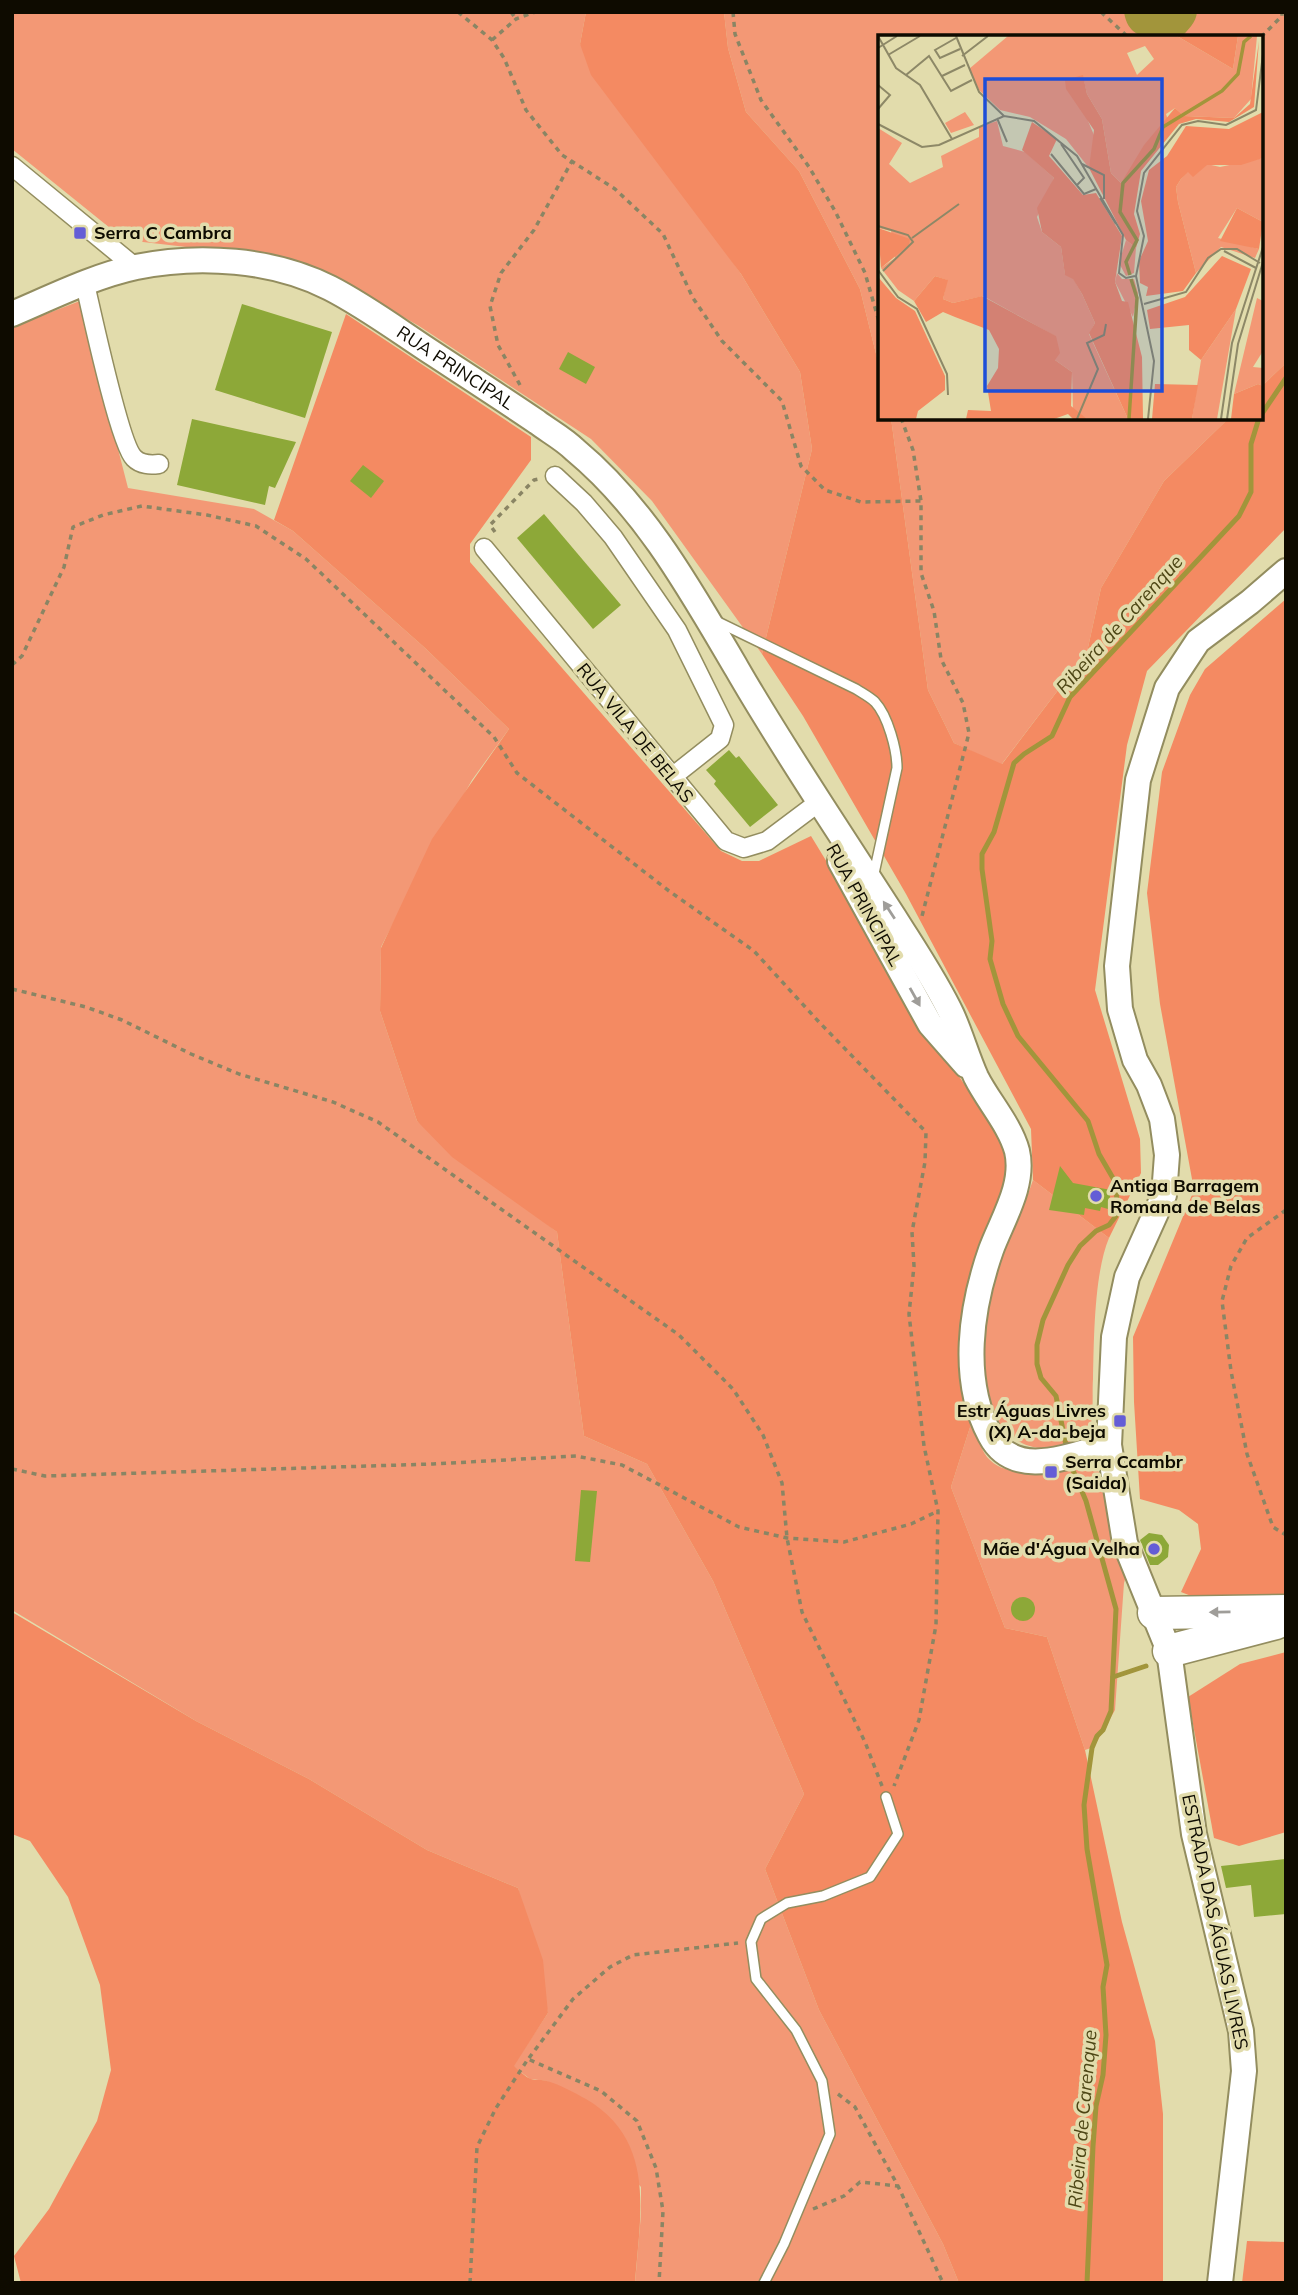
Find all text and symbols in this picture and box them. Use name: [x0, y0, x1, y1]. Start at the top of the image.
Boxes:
inset map: [878, 35, 1263, 420]
place label: Serra C Cambra: [94, 221, 232, 244]
marker: Serra C Cambra: [72, 225, 88, 241]
street label: RUA PRINCIPAL: [392, 320, 519, 415]
water label: Ribeira de Carenque: [1050, 550, 1188, 698]
street label: RUA VILA DE BELAS: [572, 658, 699, 807]
street label: RUA PRINCIPAL: [821, 840, 908, 970]
one-way arrow: [883, 900, 896, 919]
one-way arrow: [909, 988, 921, 1007]
place label: Antiga Barragem Romana de Belas: [1110, 1174, 1260, 1218]
marker: Antiga Barragem Romana de Belas: [1088, 1188, 1104, 1204]
place label: Estr Águas Livres (X) A-da-beja: [957, 1399, 1106, 1443]
marker: Estr Águas Livres (X) A-da-beja: [1112, 1413, 1128, 1429]
place label: Serra Ccambr (Saida): [1065, 1450, 1184, 1494]
marker: Serra Ccambr (Saida): [1043, 1464, 1059, 1480]
place label: Mãe d'Água Velha: [983, 1537, 1140, 1560]
marker: Mãe d'Água Velha: [1146, 1541, 1162, 1557]
one-way arrow: [1208, 1607, 1230, 1618]
street label: ESTRADA DAS ÁGUAS LIVRES: [1177, 1792, 1254, 2052]
water label: Ribeira de Carenque: [1062, 2029, 1102, 2209]

